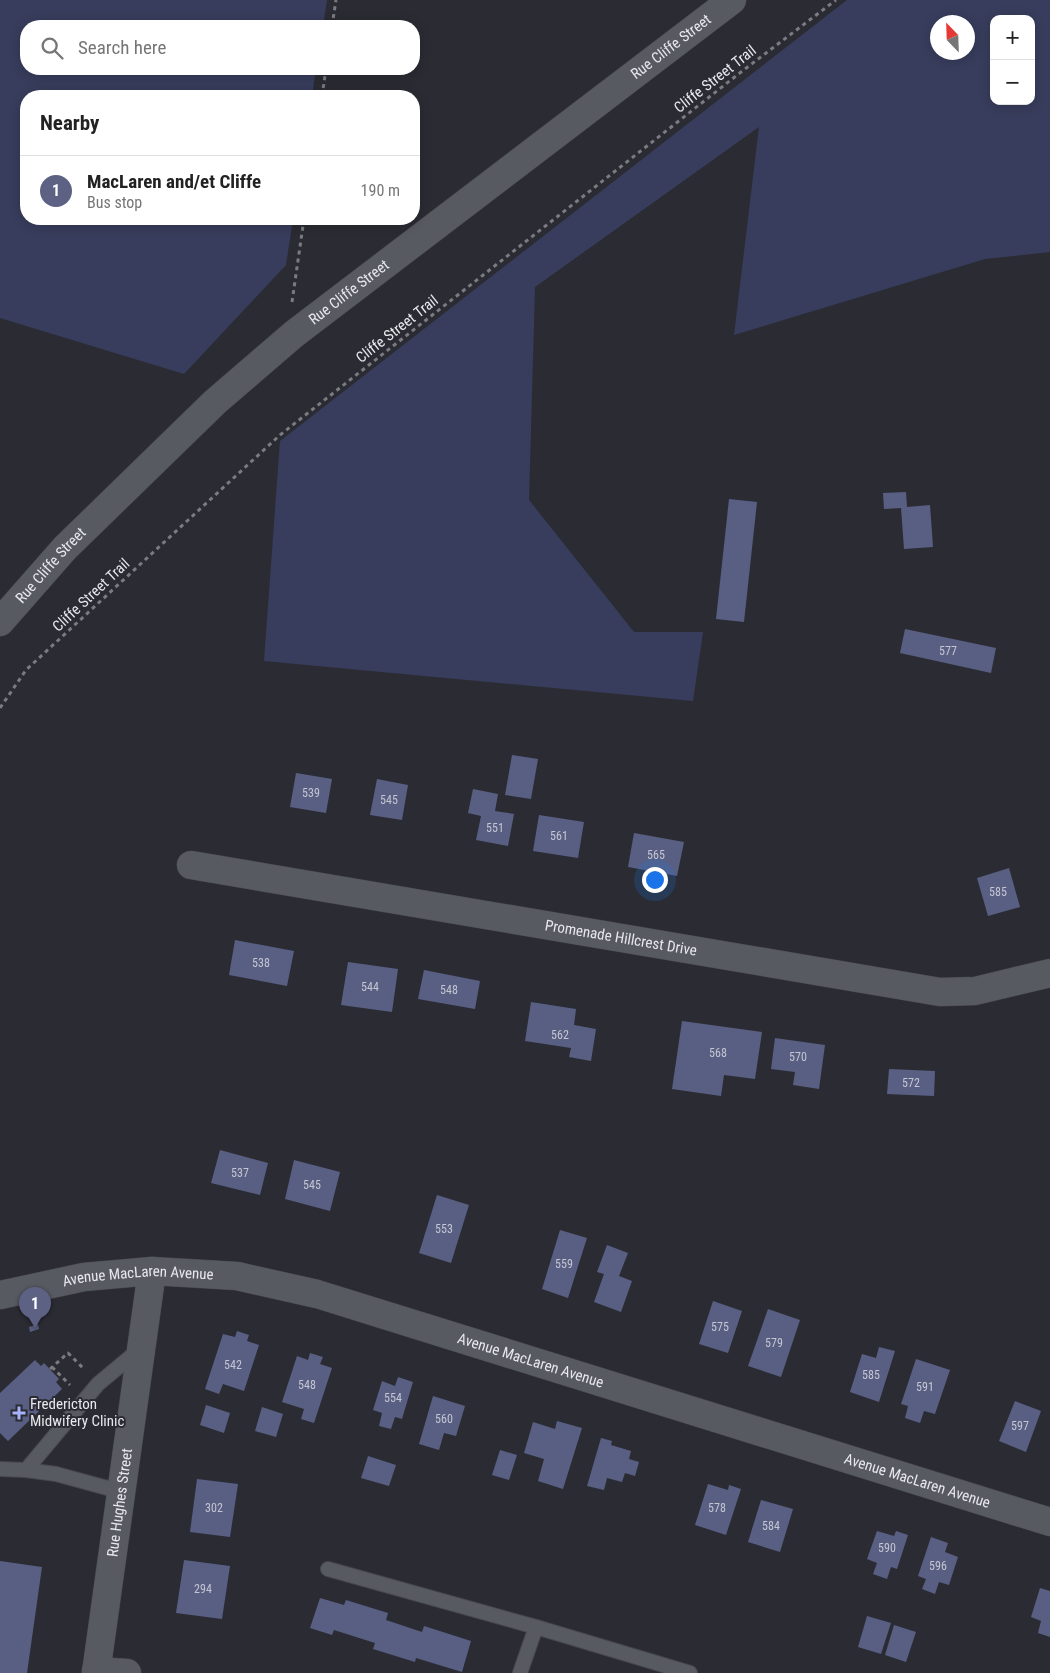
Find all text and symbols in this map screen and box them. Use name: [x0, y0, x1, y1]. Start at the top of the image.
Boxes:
street label: Rue Cliffe Street: [627, 10, 715, 83]
north arrow: [930, 15, 975, 60]
map controls: [990, 15, 1035, 105]
button: +: [990, 15, 1035, 60]
search box: [20, 20, 420, 75]
icon: search: [38, 34, 66, 62]
text: Search here: [78, 36, 166, 59]
street label: Cliffe Street Trail: [670, 41, 760, 117]
button: −: [990, 60, 1035, 105]
text: Nearby: [40, 111, 99, 135]
text: MacLaren and/et Cliffe: [87, 170, 261, 193]
text: 1: [52, 181, 60, 200]
text: 190 m: [361, 181, 400, 200]
text: Bus stop: [87, 193, 142, 212]
street label: Rue Cliffe Street: [305, 256, 393, 328]
street label: Cliffe Street Trail: [352, 291, 442, 367]
street label: Rue Cliffe Street: [12, 524, 90, 607]
street label: Cliffe Street Trail: [49, 555, 133, 635]
house number: 577: [939, 644, 957, 658]
house number: 539: [302, 786, 320, 800]
house number: 545: [380, 793, 398, 807]
house number: 551: [486, 821, 504, 835]
house number: 561: [550, 829, 568, 843]
house number: 565: [647, 848, 665, 862]
your location: [642, 867, 668, 893]
house number: 585: [989, 885, 1007, 899]
street label: Promenade Hillcrest Drive: [544, 916, 698, 960]
house number: 538: [252, 956, 270, 970]
house number: 544: [361, 980, 379, 994]
house number: 548: [440, 983, 458, 997]
house number: 562: [551, 1028, 569, 1042]
house number: 568: [709, 1046, 727, 1060]
house number: 570: [789, 1050, 807, 1064]
house number: 572: [902, 1076, 920, 1090]
house number: 537: [231, 1166, 249, 1180]
house number: 545: [303, 1178, 321, 1192]
house number: 553: [435, 1222, 453, 1236]
house number: 559: [555, 1257, 573, 1271]
street label: Avenue MacLaren Avenue: [61, 1262, 214, 1290]
pin: 1: [19, 1287, 51, 1328]
house number: 575: [711, 1320, 729, 1334]
street label: Avenue MacLaren Avenue: [455, 1329, 606, 1392]
house number: 579: [765, 1336, 783, 1350]
house number: 542: [224, 1358, 242, 1372]
house number: 585: [862, 1368, 880, 1382]
house number: 548: [298, 1378, 316, 1392]
house number: 591: [916, 1380, 934, 1394]
house number: 554: [384, 1391, 402, 1405]
place label: Fredericton Midwifery Clinic: [30, 1395, 124, 1430]
marker: Fredericton Midwifery Clinic: [12, 1406, 26, 1420]
house number: 560: [435, 1412, 453, 1426]
house number: 597: [1011, 1419, 1029, 1433]
street label: Rue Hughes Street: [103, 1447, 136, 1558]
street label: Avenue MacLaren Avenue: [842, 1450, 992, 1512]
house number: 302: [205, 1501, 223, 1515]
house number: 578: [708, 1501, 726, 1515]
house number: 584: [762, 1519, 780, 1533]
house number: 590: [878, 1541, 896, 1555]
house number: 596: [929, 1559, 947, 1573]
house number: 294: [194, 1582, 212, 1596]

